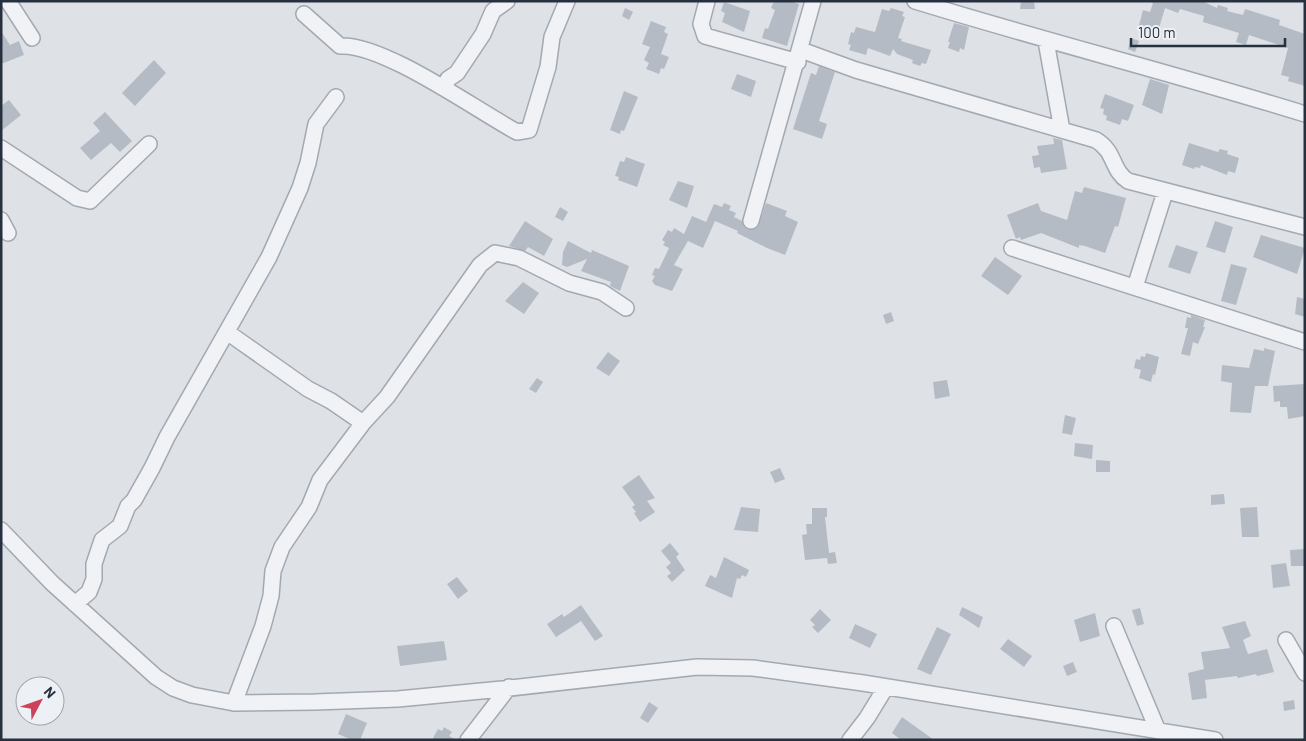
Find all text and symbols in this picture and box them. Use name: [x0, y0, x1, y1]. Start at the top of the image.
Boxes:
scale bar: [1131, 15, 1285, 47]
text: 100 m: [1138, 23, 1176, 41]
north arrow: [15, 676, 65, 726]
text: N: [41, 683, 60, 701]

